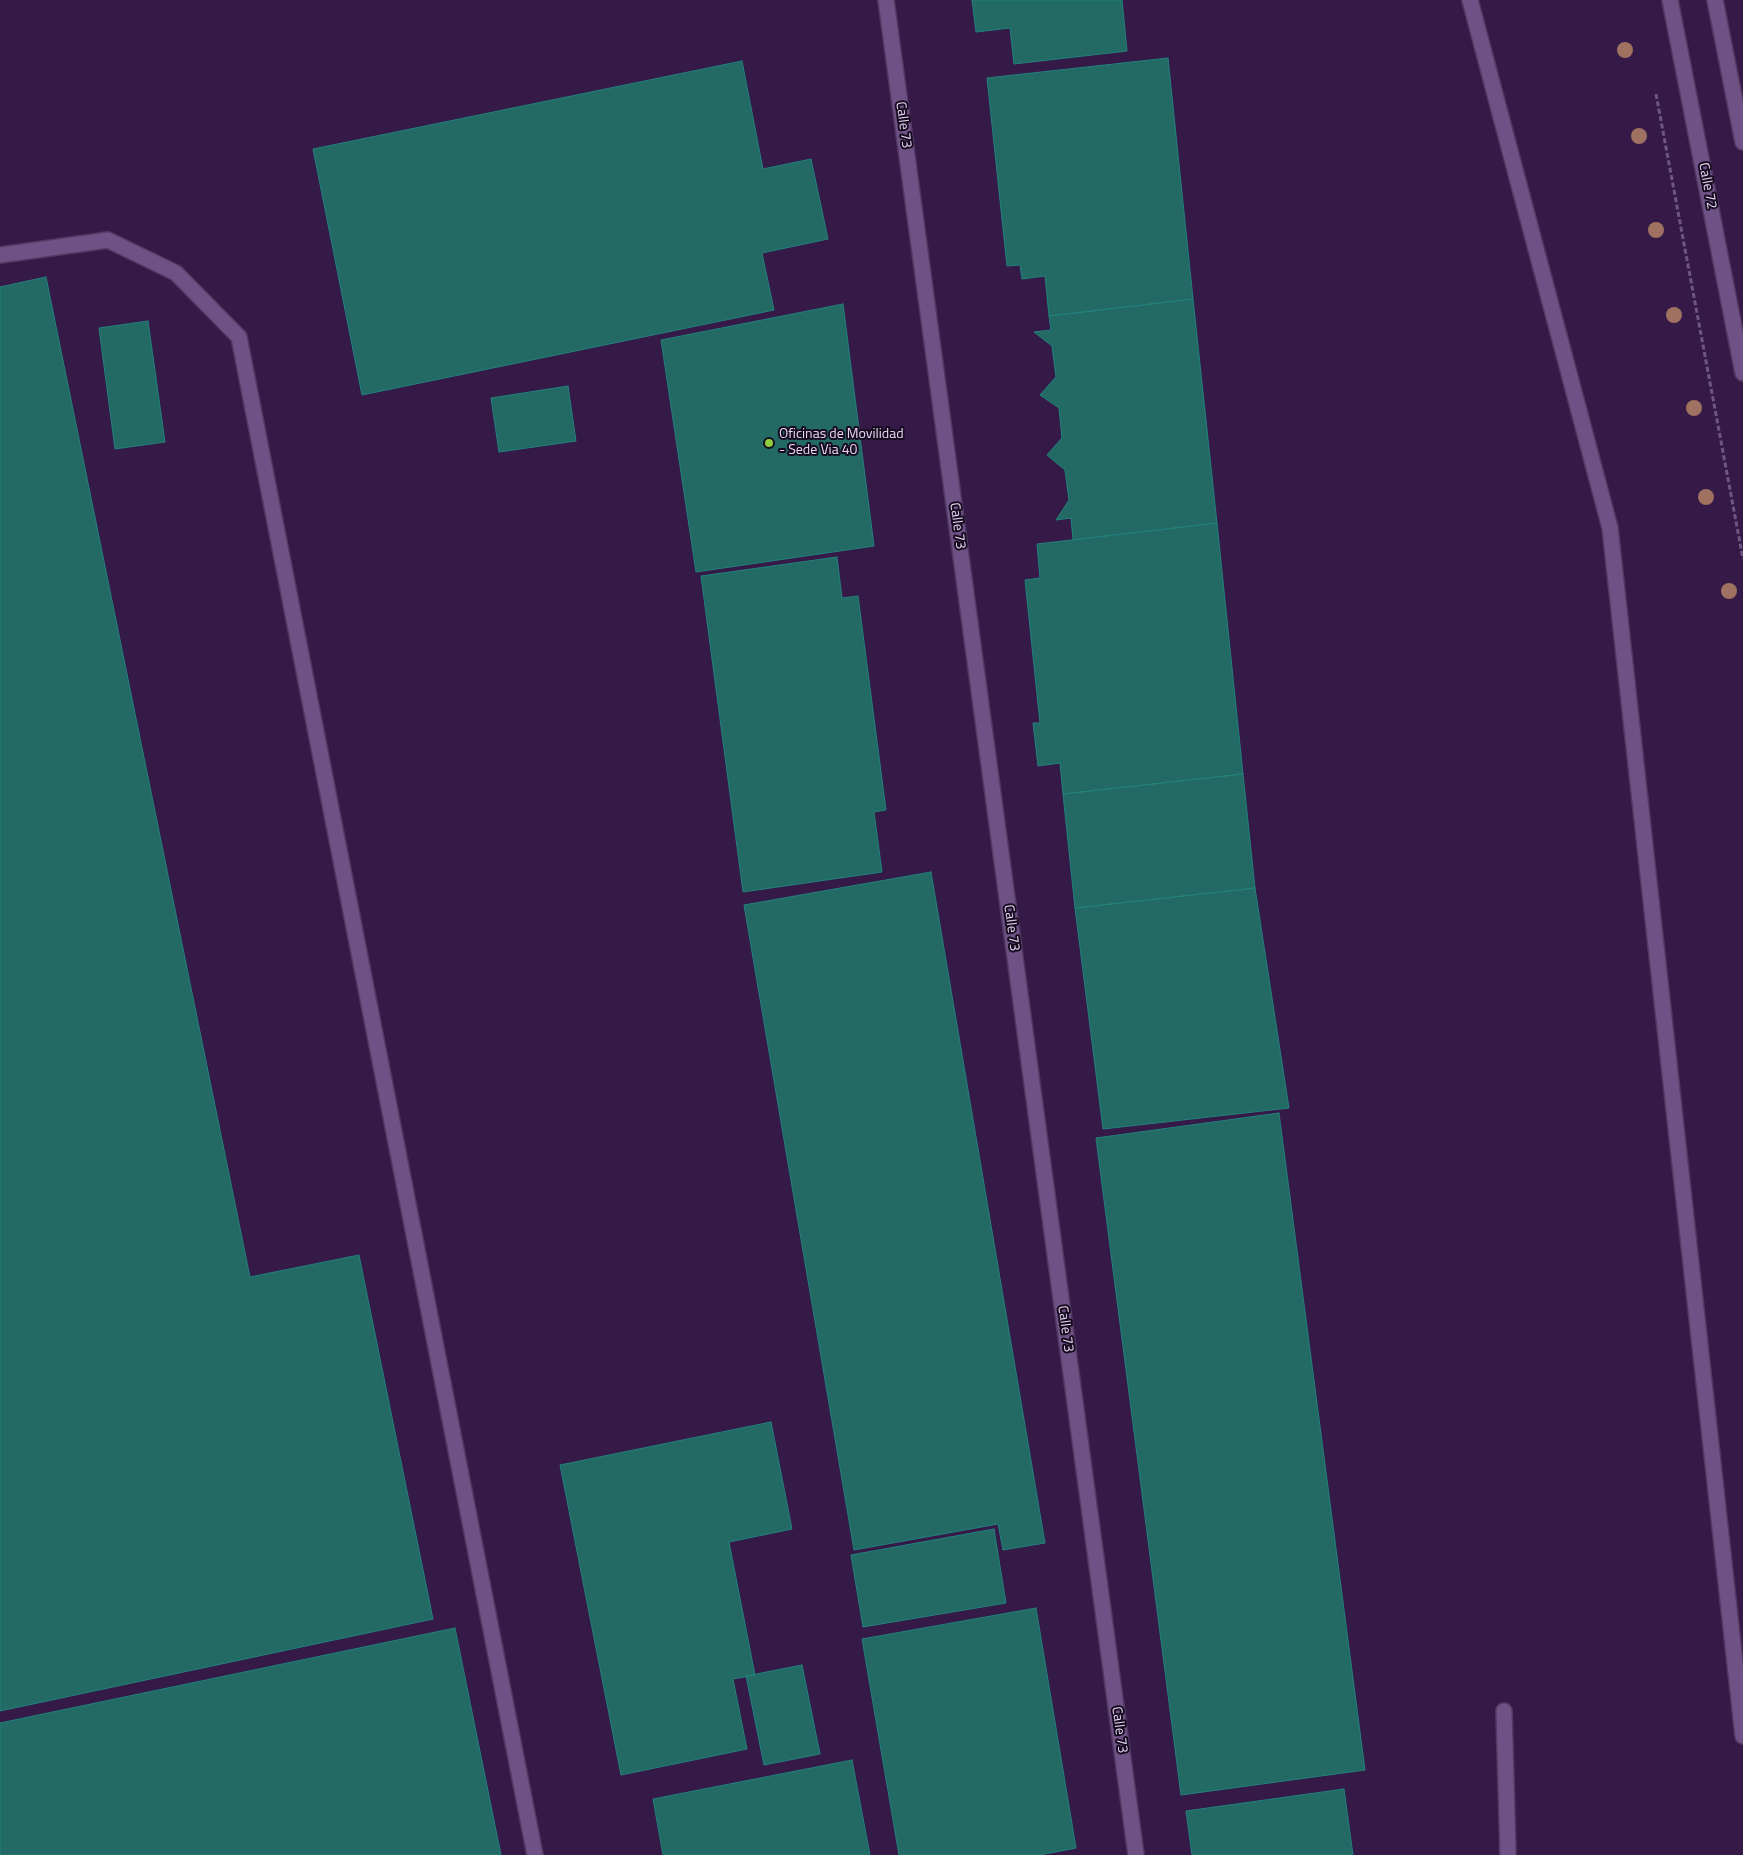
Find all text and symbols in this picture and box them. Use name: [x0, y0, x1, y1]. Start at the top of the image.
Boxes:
street label: Calle 73: [891, 101, 915, 149]
street label: Calle 72: [1694, 161, 1720, 211]
place label: Oficinas de Movilidad - Sede Via 40: [779, 427, 904, 460]
marker: Oficinas de Movilidad - Sede Via 40: [763, 437, 775, 449]
street label: Calle 73: [945, 502, 969, 550]
street label: Calle 73: [999, 904, 1023, 952]
street label: Calle 73: [1053, 1305, 1077, 1353]
street label: Calle 73: [1107, 1706, 1131, 1754]

